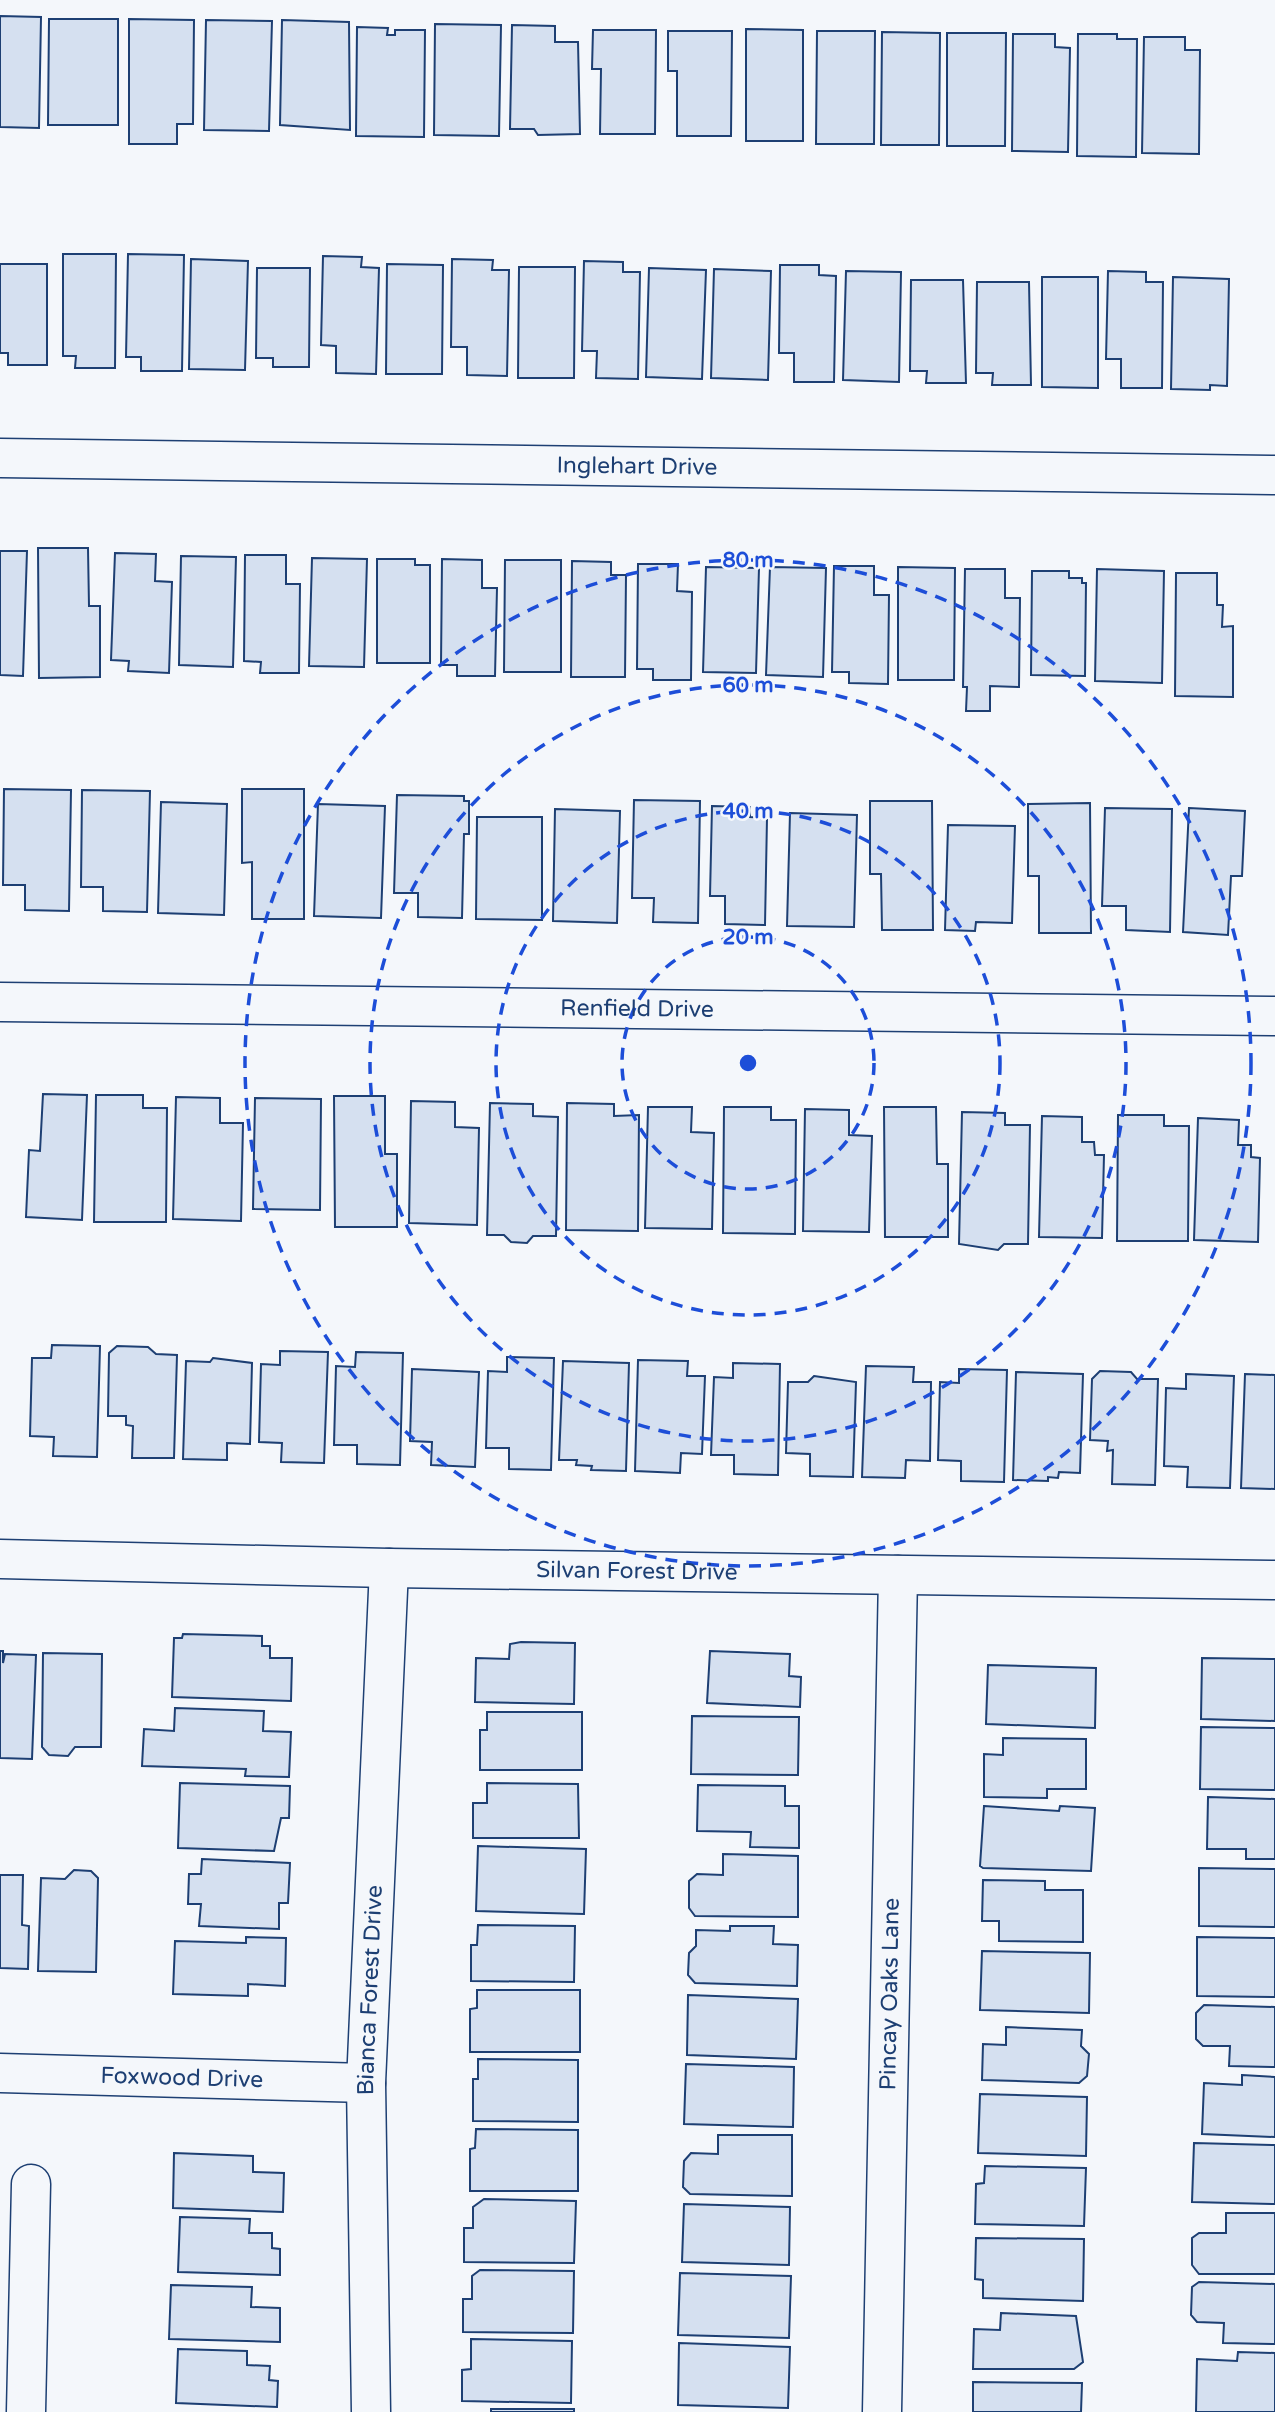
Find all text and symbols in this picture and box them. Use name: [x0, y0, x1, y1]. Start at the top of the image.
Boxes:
street label: Inglehart Drive: [556, 451, 718, 482]
text: 80 m: [722, 548, 774, 573]
text: 60 m: [722, 673, 774, 698]
text: 40 m: [722, 799, 774, 824]
text: 20 m: [722, 925, 774, 950]
street label: Renfield Drive: [560, 994, 714, 1024]
centre of rings: [736, 1051, 760, 1075]
street label: Silvan Forest Drive: [536, 1556, 738, 1587]
street label: Bianca Forest Drive: [352, 1884, 389, 2096]
street label: Pincay Oaks Lane: [874, 1898, 906, 2091]
street label: Foxwood Drive: [100, 2062, 264, 2094]

